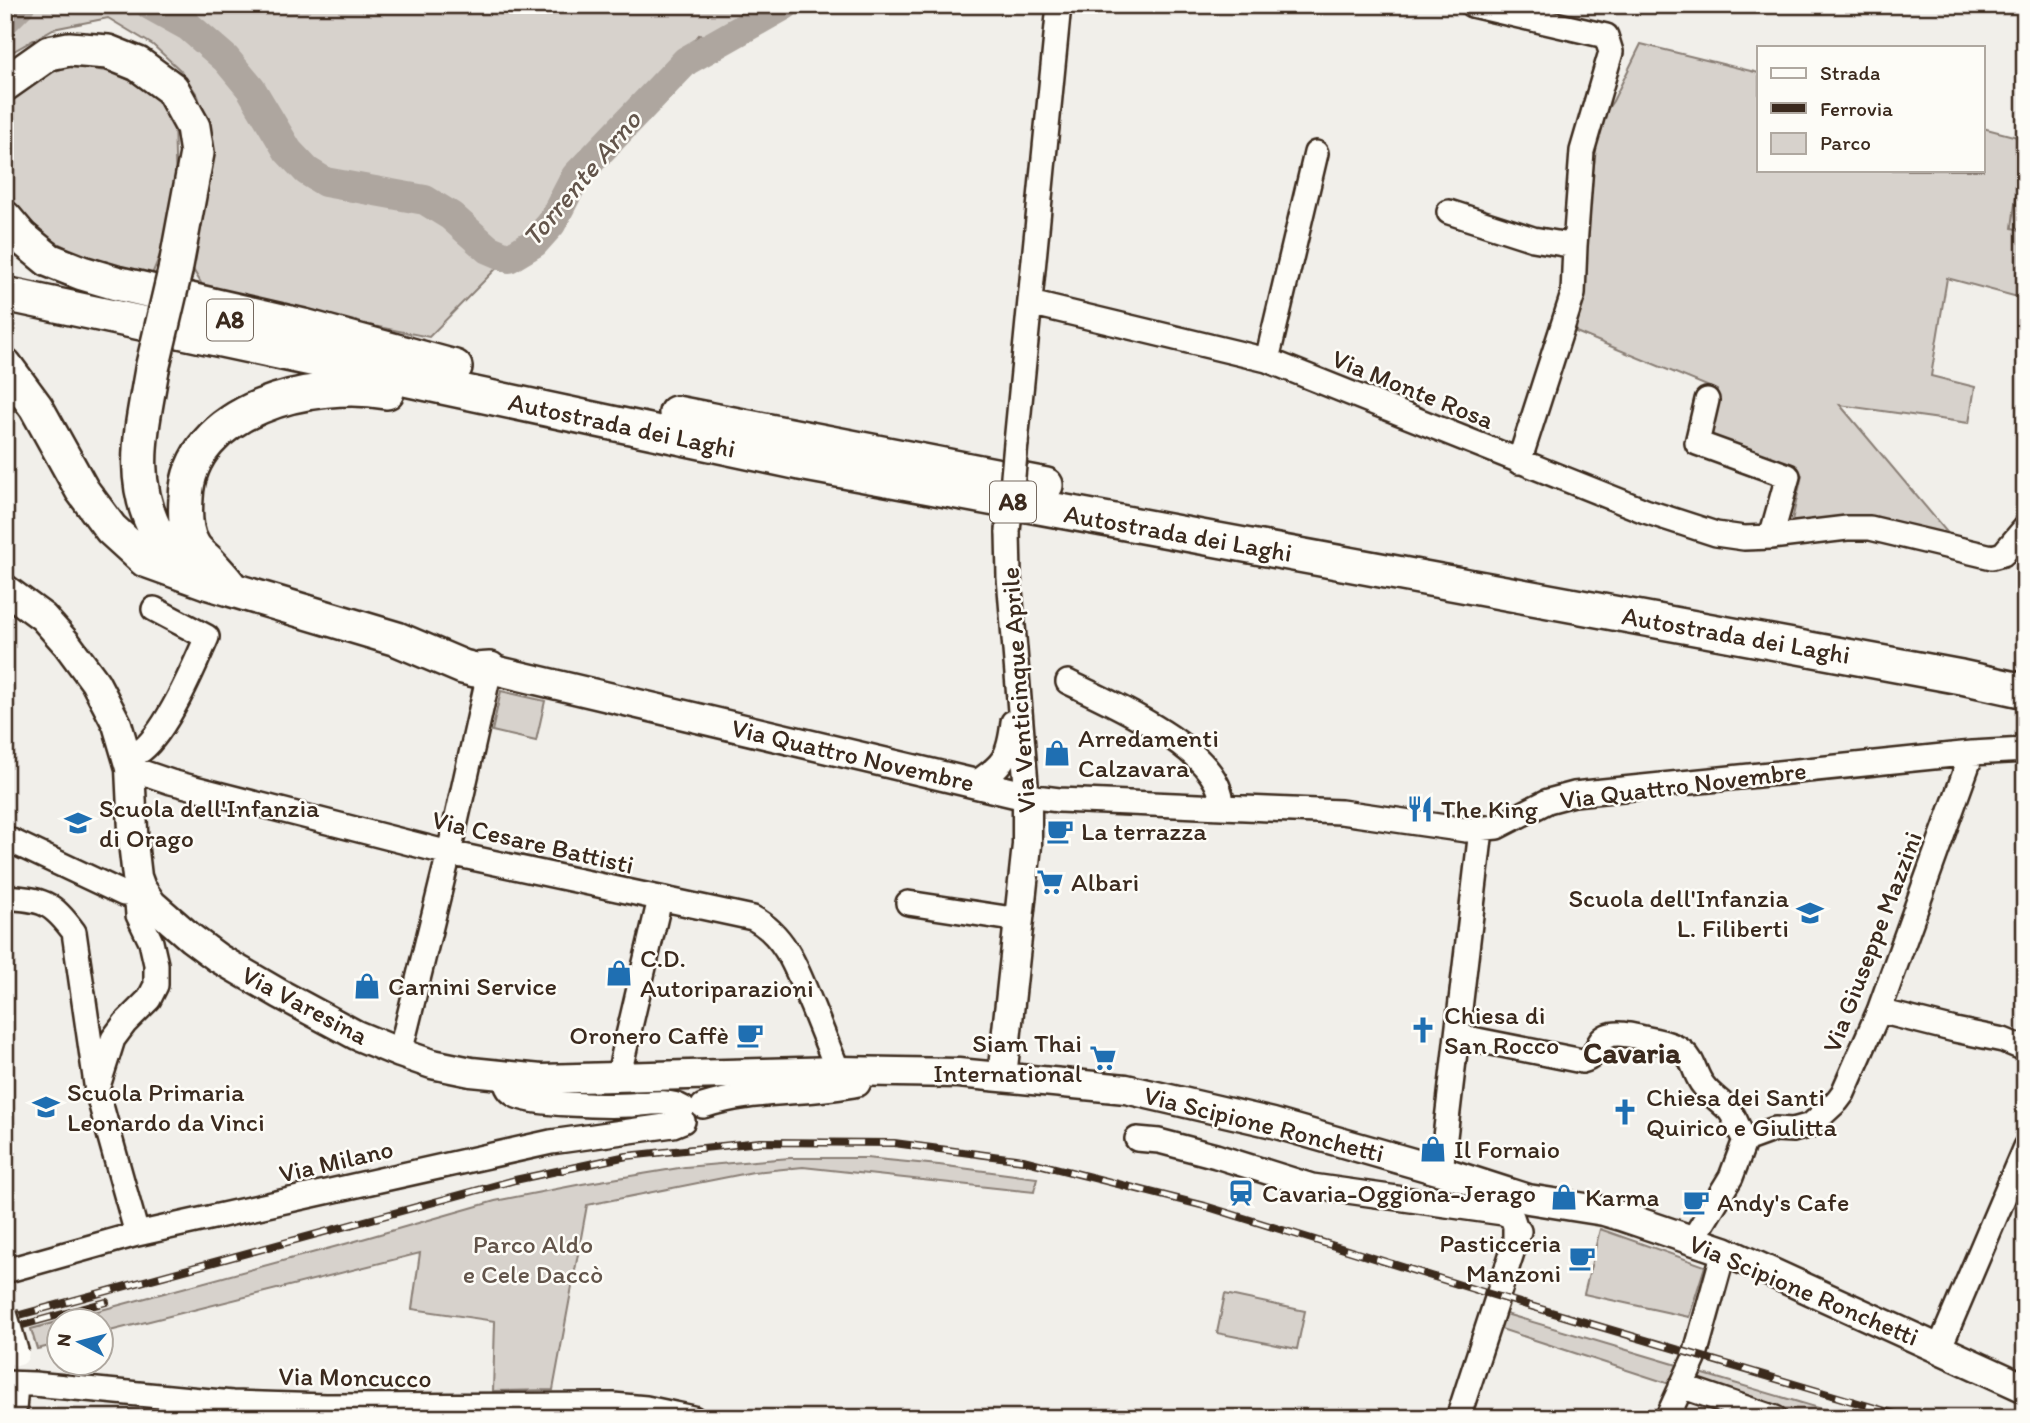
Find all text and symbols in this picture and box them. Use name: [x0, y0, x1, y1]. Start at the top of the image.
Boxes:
legend: [1757, 46, 1984, 172]
text: Strada: [1820, 60, 1880, 85]
text: Ferrovia: [1820, 96, 1893, 121]
water label: Torrente Arno: [514, 103, 648, 253]
text: Parco: [1820, 130, 1871, 155]
road number: A8: [207, 300, 253, 340]
street label: Via Monte Rosa: [1327, 342, 1499, 436]
street label: Autostrada dei Laghi: [506, 385, 738, 465]
road number: A8: [990, 481, 1036, 522]
street label: Autostrada dei Laghi: [1061, 497, 1295, 569]
street label: Via Venticinque Aprile: [993, 566, 1043, 814]
street label: Autostrada dei Laghi: [1619, 599, 1853, 671]
street label: Via Quattro Novembre: [729, 712, 977, 798]
place label: Arredamenti Calzavara: [1078, 722, 1219, 784]
shop icon: Arredamenti Calzavara: [1042, 738, 1072, 768]
street label: Via Quattro Novembre: [1558, 754, 1808, 816]
place label: Scuola dell'Infanzia di Orago: [99, 792, 320, 854]
place label: The King: [1441, 793, 1539, 825]
restaurant icon: The King: [1405, 794, 1435, 824]
street label: Via Cesare Battisti: [429, 803, 637, 881]
school or university icon: Scuola dell'Infanzia di Orago: [63, 808, 93, 838]
place label: La terrazza: [1081, 815, 1207, 847]
cafe icon: La terrazza: [1045, 816, 1075, 846]
street label: Via Giuseppe Mazzini: [1815, 827, 1929, 1057]
place label: Albari: [1071, 866, 1139, 898]
supermarket icon: Albari: [1035, 867, 1065, 897]
place label: Scuola dell'Infanzia L. Filiberti: [1568, 882, 1789, 944]
school or university icon: Scuola dell'Infanzia L. Filiberti: [1795, 898, 1825, 928]
place label: C.D. Autoriparazioni: [640, 942, 814, 1004]
street label: Via Varesina: [236, 958, 374, 1052]
shop icon: C.D. Autoriparazioni: [604, 958, 634, 988]
place label: Carnini Service: [388, 970, 557, 1002]
shop icon: Carnini Service: [352, 971, 382, 1001]
place label: Chiesa di San Rocco: [1444, 999, 1559, 1061]
church icon: Chiesa di San Rocco: [1408, 1015, 1438, 1045]
place label: Oronero Caffè: [569, 1019, 729, 1051]
cafe icon: Oronero Caffè: [735, 1020, 765, 1050]
place label: Siam Thai International: [933, 1027, 1082, 1089]
district label: Cavaria: [1583, 1034, 1681, 1071]
supermarket icon: Siam Thai International: [1088, 1043, 1118, 1073]
place label: Scuola Primaria Leonardo da Vinci: [67, 1076, 265, 1138]
street label: Via Scipione Ronchetti: [1141, 1079, 1387, 1169]
place label: Chiesa dei Santi Quirico e Giulitta: [1646, 1081, 1837, 1143]
school or university icon: Scuola Primaria Leonardo da Vinci: [31, 1092, 61, 1122]
church icon: Chiesa dei Santi Quirico e Giulitta: [1610, 1097, 1640, 1127]
street label: Via Milano: [276, 1132, 396, 1190]
place label: Il Fornaio: [1454, 1133, 1560, 1165]
shop icon: Il Fornaio: [1418, 1134, 1448, 1164]
place label: Cavaria-Oggiona-Jerago: [1262, 1177, 1536, 1209]
station icon: Cavaria-Oggiona-Jerago: [1226, 1178, 1256, 1208]
place label: Karma: [1585, 1181, 1659, 1213]
shop icon: Karma: [1549, 1182, 1579, 1212]
place label: Andy's Cafe: [1717, 1186, 1849, 1218]
cafe icon: Andy's Cafe: [1681, 1187, 1711, 1217]
place label: Pasticceria Manzoni: [1439, 1227, 1561, 1289]
street label: Via Scipione Ronchetti: [1684, 1227, 1924, 1353]
park label: Parco Aldo e Cele Daccò: [463, 1228, 603, 1290]
cafe icon: Pasticceria Manzoni: [1567, 1243, 1597, 1273]
north arrow: [46, 1308, 116, 1378]
text: N: [51, 1332, 76, 1348]
street label: Via Moncucco: [278, 1360, 432, 1394]

